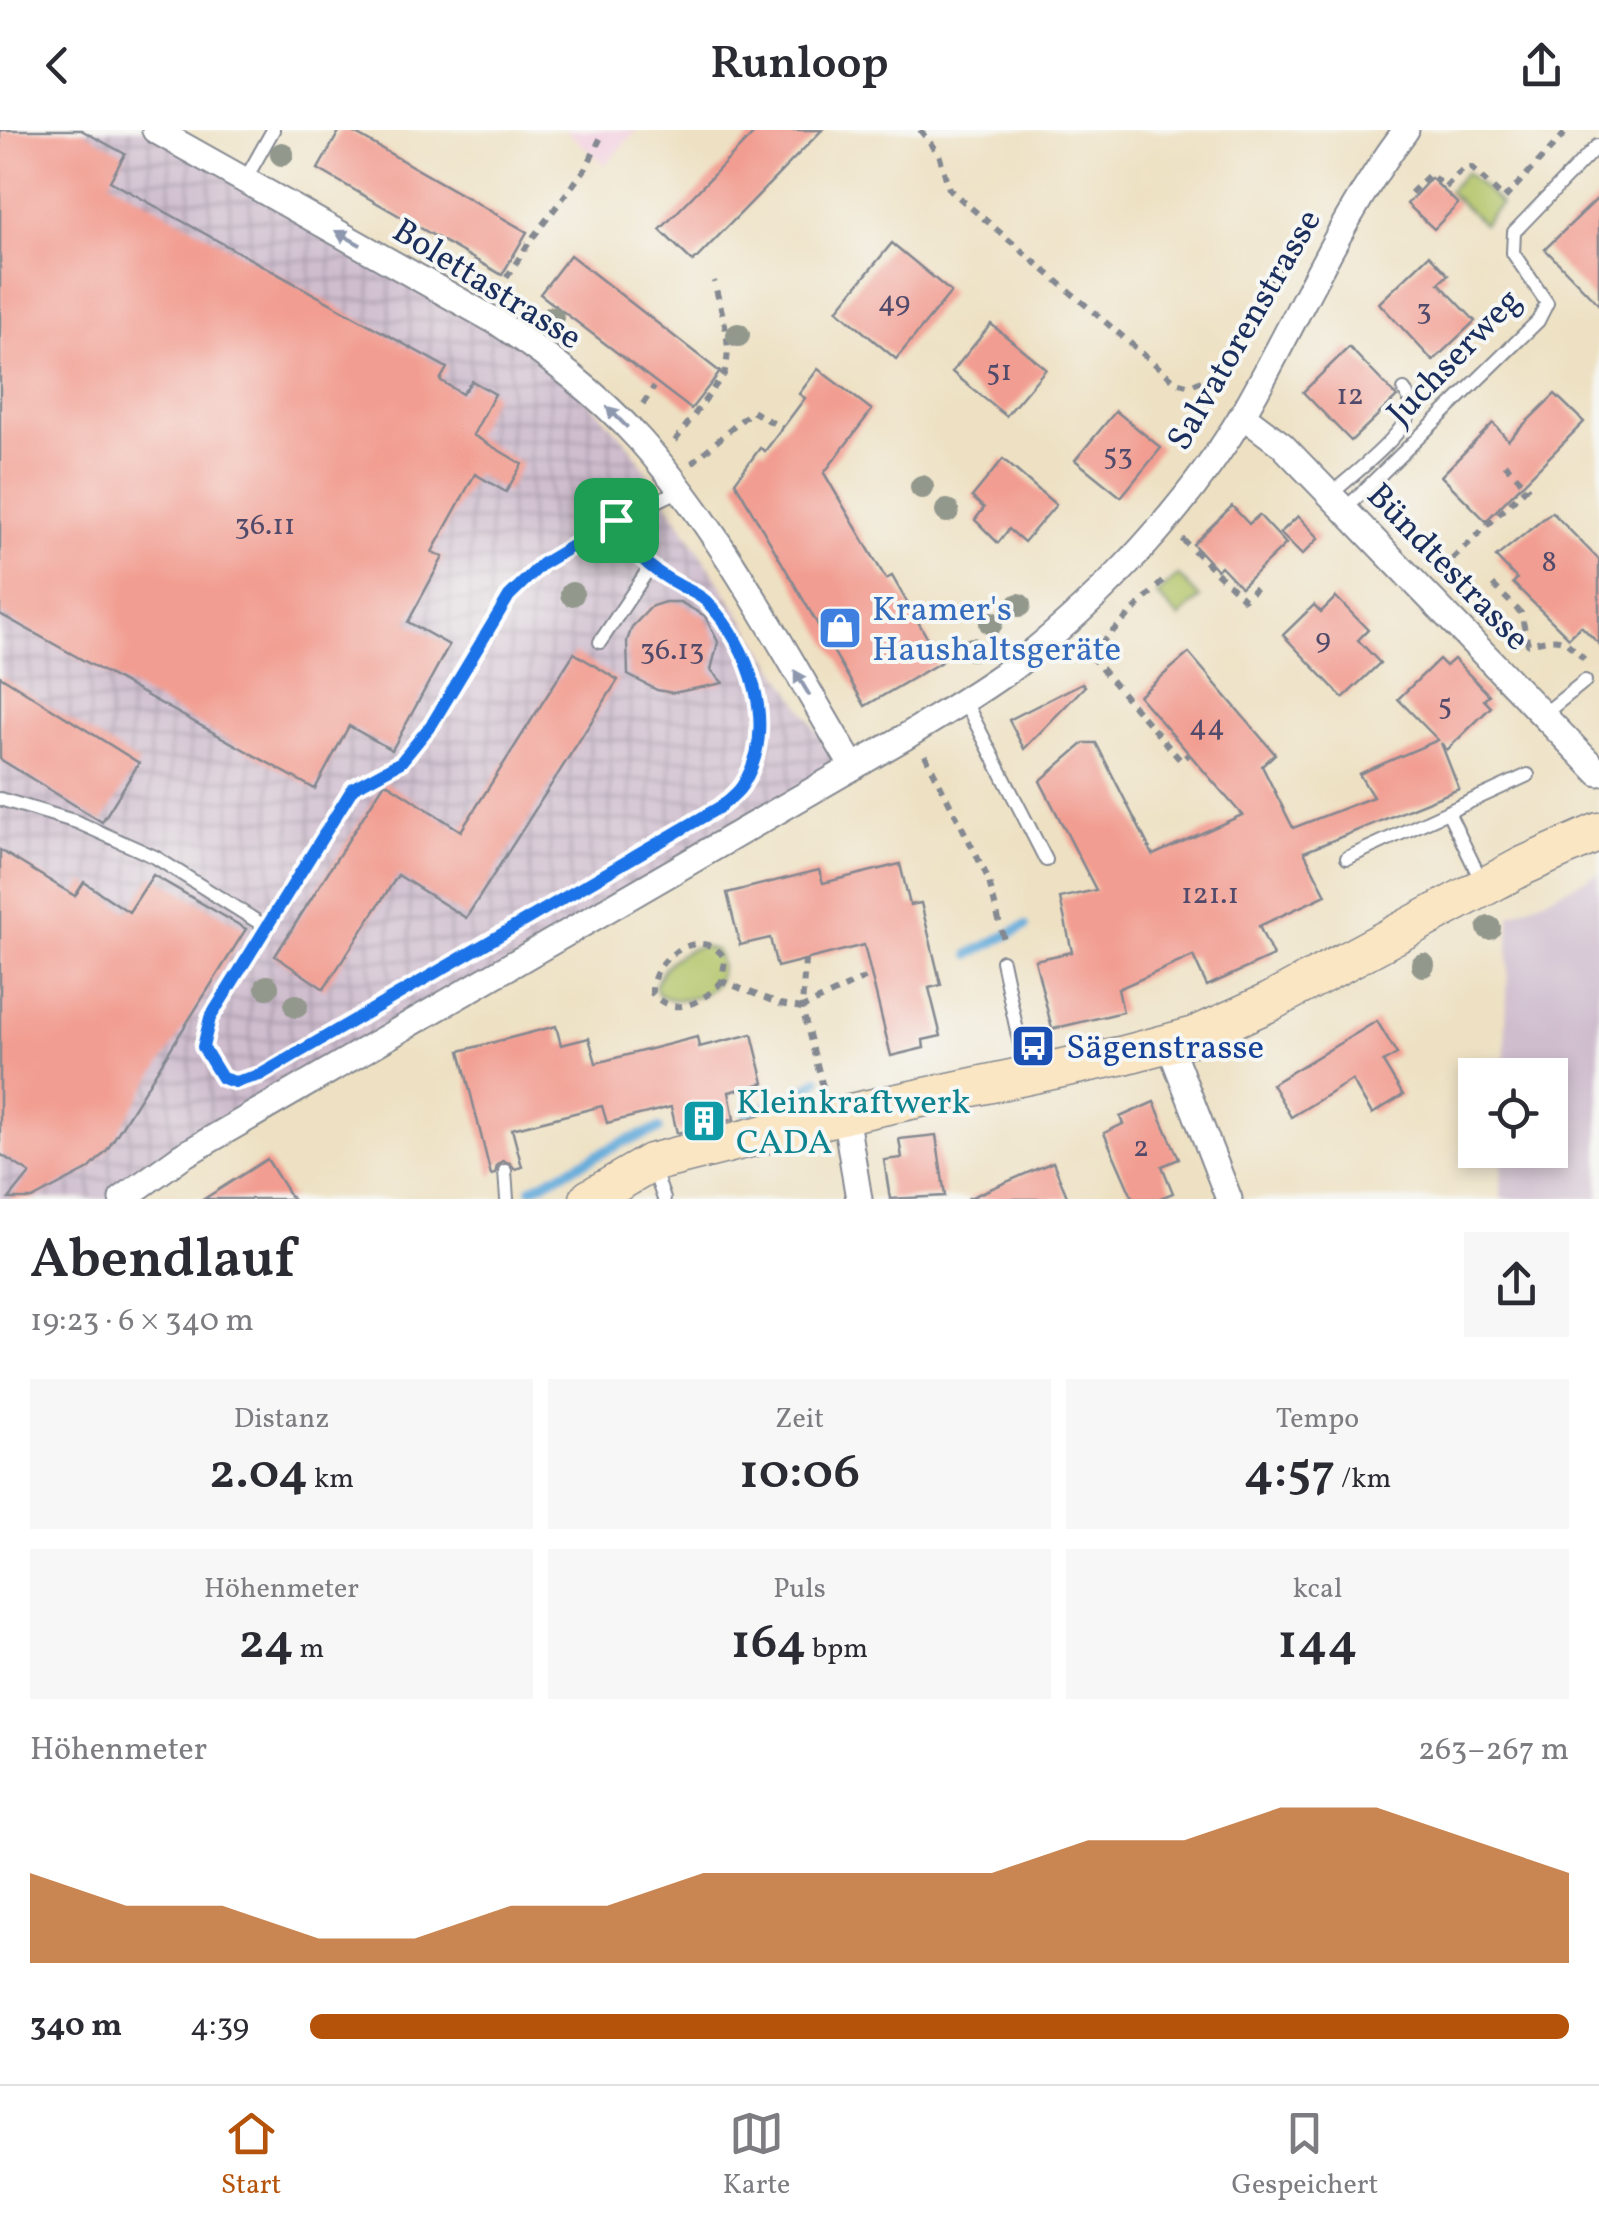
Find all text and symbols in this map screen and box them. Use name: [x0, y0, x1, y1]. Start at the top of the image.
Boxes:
text: Runloop: [710, 34, 889, 97]
icon: back: [30, 38, 85, 93]
icon: share: [1514, 38, 1569, 93]
street label: Salvatorenstrasse: [1157, 201, 1334, 460]
street label: Bolettastrasse: [383, 208, 590, 363]
one-way arrow: [333, 230, 362, 247]
street label: Juchserweg: [1377, 279, 1533, 437]
house number: 49: [878, 282, 910, 324]
house number: 3: [1416, 290, 1432, 332]
house number: 51: [986, 351, 1012, 393]
house number: 12: [1336, 375, 1364, 417]
one-way arrow: [606, 406, 629, 430]
house number: 53: [1103, 435, 1133, 477]
street label: Bündtestrasse: [1354, 473, 1539, 663]
pin: [574, 478, 659, 563]
icon: arrive: [589, 493, 644, 548]
house number: 36.11: [235, 505, 295, 547]
house number: 8: [1541, 542, 1557, 584]
place label: Kramer's Haushaltsgeräte: [872, 587, 1121, 675]
shop icon: Kramer's Haushaltsgeräte: [817, 605, 863, 651]
house number: 9: [1315, 619, 1331, 661]
house number: 36.13: [640, 630, 704, 672]
one-way arrow: [794, 669, 811, 697]
house number: 5: [1438, 685, 1452, 727]
house number: 44: [1189, 706, 1225, 748]
house number: 121.1: [1181, 874, 1239, 916]
bus stop icon: Sägenstrasse: [1010, 1023, 1056, 1069]
place label: Sägenstrasse: [1066, 1025, 1264, 1073]
map controls: [1458, 1058, 1568, 1168]
button: locate: [1458, 1058, 1568, 1168]
place label: Kleinkraftwerk CADA: [736, 1080, 971, 1168]
building icon: Kleinkraftwerk CADA: [681, 1098, 727, 1144]
house number: 2: [1133, 1127, 1149, 1169]
text: Abendlauf: [30, 1224, 295, 1300]
button: share: [1464, 1232, 1569, 1337]
text: 19:23 · 6 × 340 m: [30, 1300, 254, 1344]
text: Distanz: [234, 1400, 329, 1439]
text: Zeit: [775, 1400, 824, 1439]
text: Tempo: [1276, 1400, 1359, 1439]
text: 2.04: [209, 1439, 308, 1509]
text: 10:06: [739, 1439, 860, 1509]
text: 4:57: [1244, 1439, 1335, 1509]
text: km: [308, 1460, 354, 1499]
text: /km: [1335, 1460, 1391, 1499]
text: Höhenmeter: [204, 1570, 359, 1609]
text: Puls: [773, 1570, 826, 1609]
text: kcal: [1293, 1570, 1342, 1609]
text: 24: [239, 1609, 294, 1679]
text: 164: [731, 1609, 806, 1679]
text: 144: [1277, 1609, 1358, 1679]
text: m: [294, 1630, 324, 1669]
text: bpm: [806, 1630, 868, 1669]
text: Höhenmeter: [30, 1729, 207, 1773]
text: 263–267 m: [1418, 1729, 1569, 1773]
text: 340 m: [30, 2005, 122, 2049]
text: 4:39: [190, 2005, 249, 2049]
tab: Start: [221, 2106, 281, 2205]
tab: Karte: [723, 2106, 790, 2205]
tab: Gespeichert: [1232, 2106, 1378, 2205]

